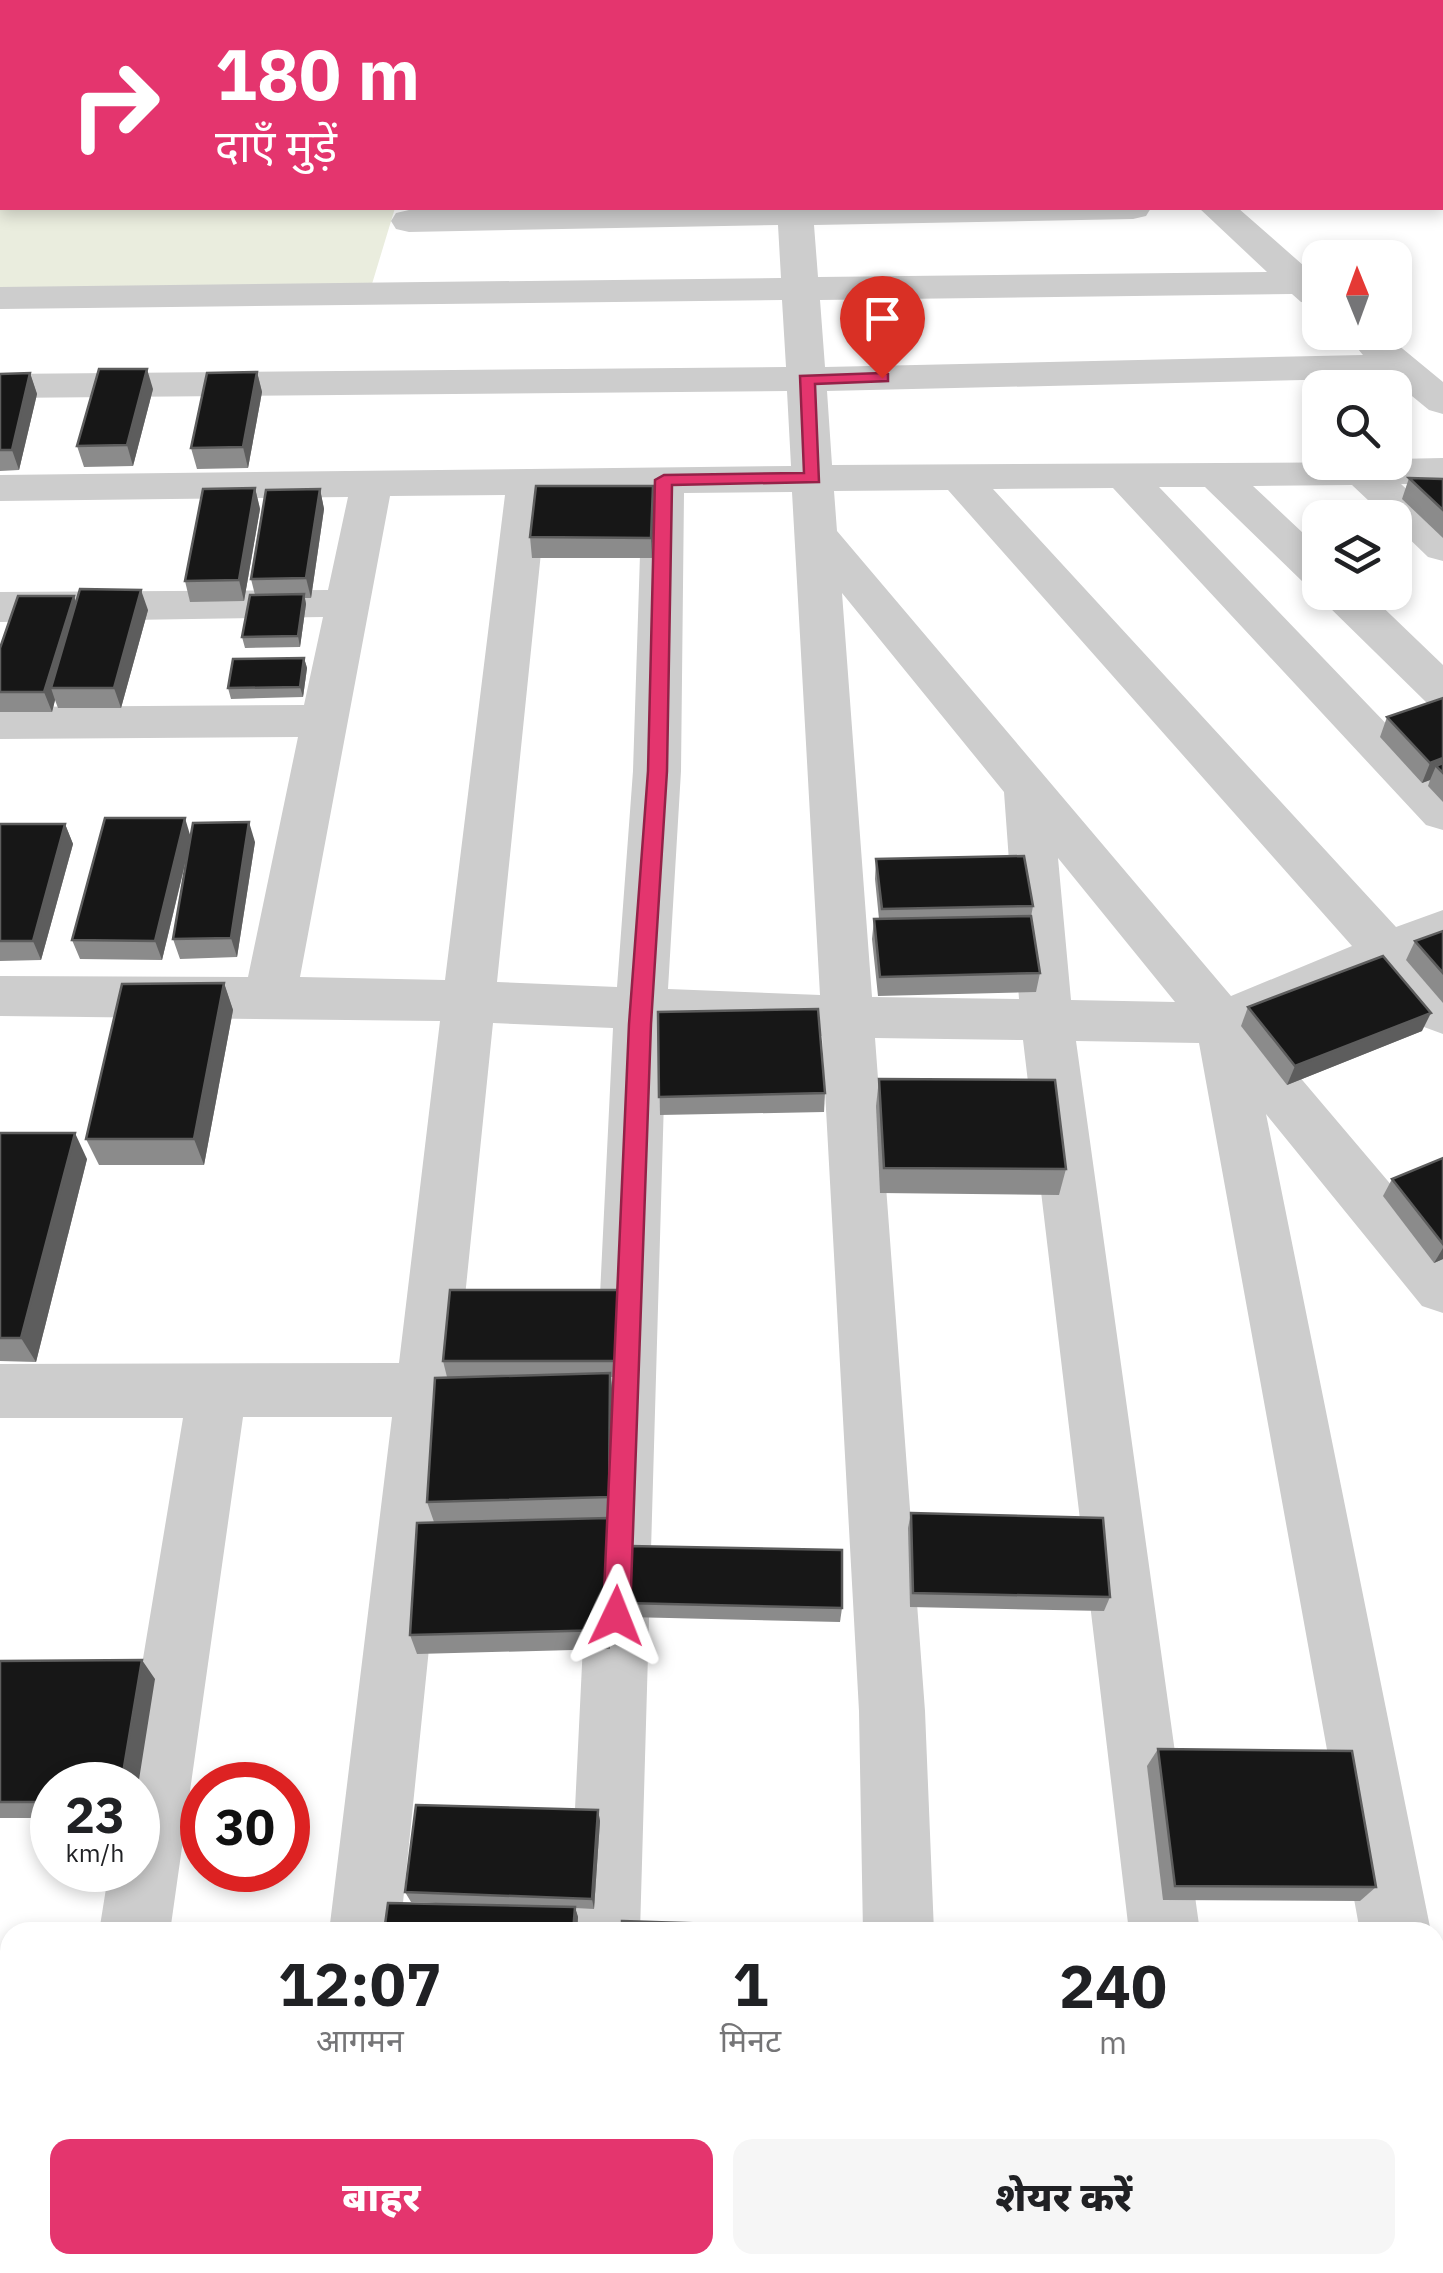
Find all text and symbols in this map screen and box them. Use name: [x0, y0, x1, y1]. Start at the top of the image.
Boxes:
text: 180 m: [215, 28, 420, 119]
icon: right: [50, 40, 180, 170]
text: दाएँ मुड़ें: [215, 116, 337, 174]
north arrow: [1302, 240, 1412, 350]
map controls: [1302, 240, 1412, 610]
pin: [840, 276, 925, 379]
icon: arrive: [855, 291, 910, 346]
button: search: [1302, 370, 1412, 480]
button: layers: [1302, 500, 1412, 610]
position arrow: [564, 1564, 668, 1668]
speed limit sign: 30: [180, 1762, 310, 1892]
text: 23: [65, 1782, 125, 1847]
text: km/h: [66, 1836, 124, 1869]
text: 12:07: [278, 1944, 442, 2023]
text: 1: [732, 1944, 768, 2023]
text: 240: [1059, 1946, 1167, 2025]
text: आगमन: [316, 2019, 404, 2061]
text: मिनट: [720, 2019, 781, 2061]
text: m: [1099, 2021, 1127, 2063]
button: बाहर: [50, 2139, 713, 2254]
button: शेयर करें: [733, 2139, 1395, 2254]

